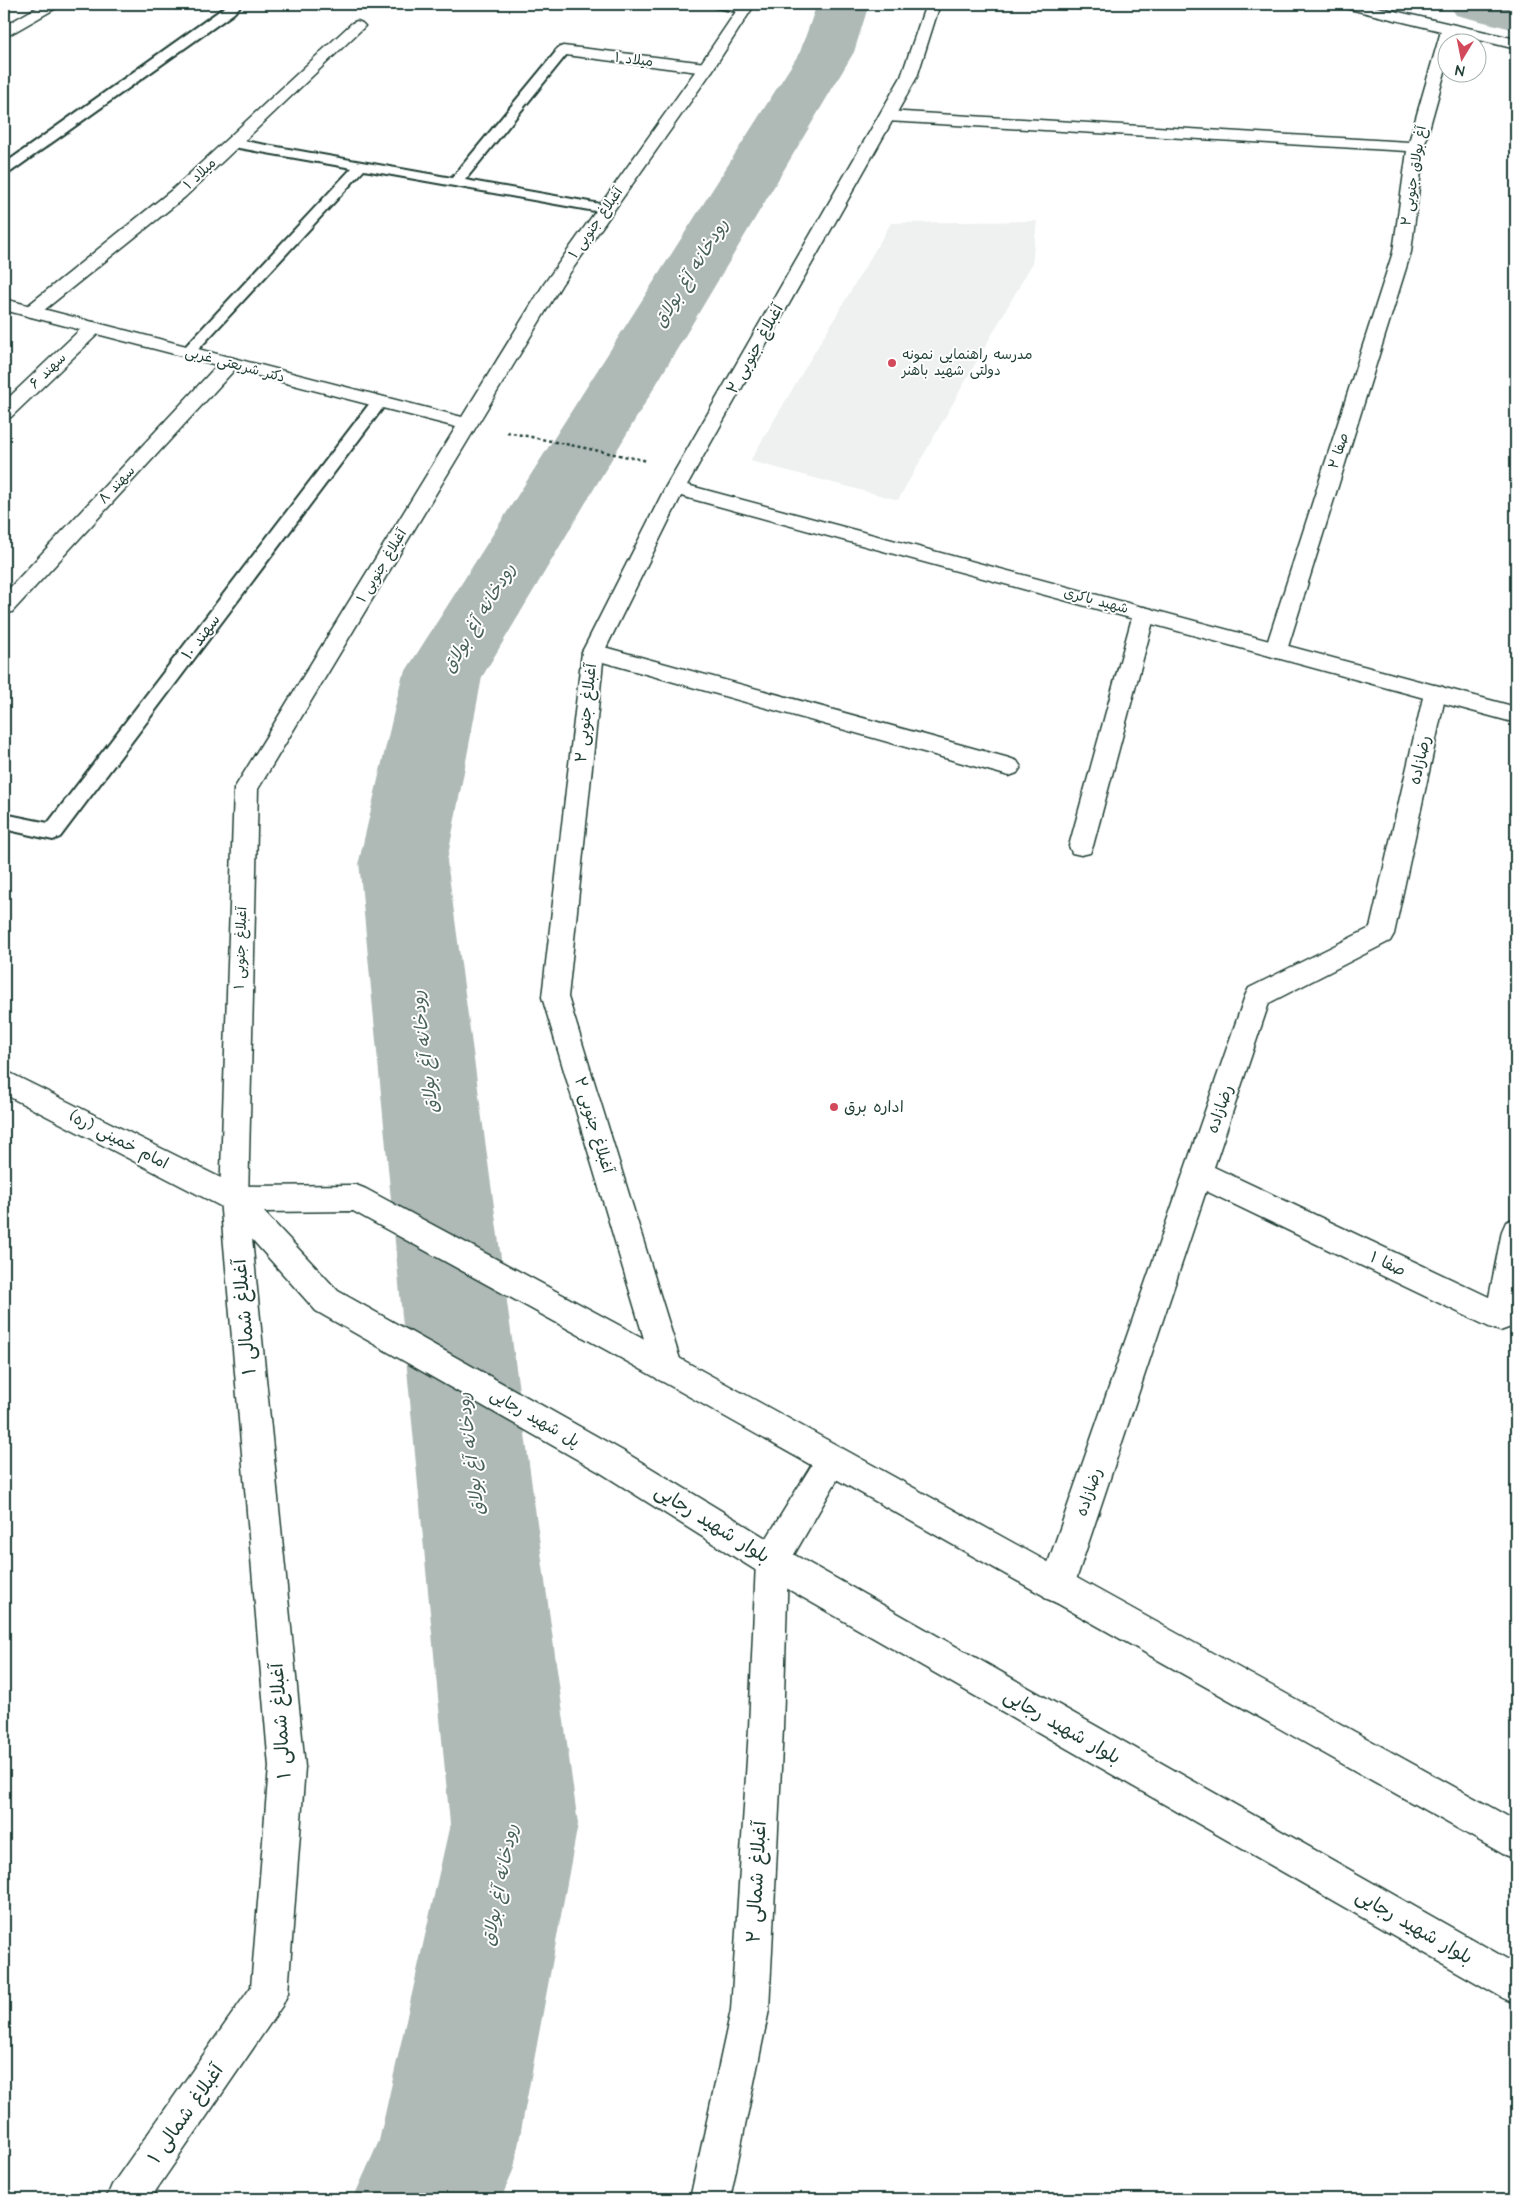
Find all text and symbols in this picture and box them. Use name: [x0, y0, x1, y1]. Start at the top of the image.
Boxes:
north arrow: [1438, 32, 1488, 82]
street label: میلاد ۱: [614, 48, 654, 72]
text: N: [1454, 59, 1466, 80]
street label: آغ بولاق جنوبی ۲: [1396, 124, 1432, 227]
street label: میلاد ۱: [179, 154, 221, 194]
street label: آغبلاغ جنوبی ۱: [564, 183, 628, 263]
water label: رودخانه آغ بولاق: [648, 214, 734, 332]
street label: آغبلاغ جنوبی ۲: [721, 299, 789, 398]
street label: دکتر شریعتی غربی: [183, 342, 287, 388]
place label: مدرسه راهنمایی نمونه دولتی شهید باهنر: [901, 345, 1032, 381]
street label: سهند ۶: [25, 348, 71, 394]
marker: مدرسه راهنمایی نمونه دولتی شهید باهنر: [886, 357, 898, 369]
street label: صفا ۲: [1324, 430, 1354, 472]
street label: سهند ۸: [94, 461, 140, 509]
street label: آغبلاغ جنوبی ۱: [352, 525, 412, 607]
water label: رودخانه آغ بولاق: [436, 558, 522, 678]
street label: شهید باکری: [1061, 583, 1131, 619]
street label: سهند ۱۰: [177, 610, 225, 664]
street label: آغبلاغ جنوبی ۲: [570, 661, 602, 764]
street label: رضازاده: [1404, 733, 1436, 787]
street label: آغبلاغ جنوبی ۱: [230, 906, 252, 990]
water label: رودخانه آغ بولاق: [405, 989, 445, 1115]
street label: آغبلاغ جنوبی ۲: [569, 1074, 619, 1177]
street label: رضازاده: [1201, 1082, 1239, 1136]
place label: اداره برق: [844, 1096, 904, 1118]
marker: اداره برق: [828, 1101, 840, 1113]
street label: امام خمینی (ره): [65, 1106, 172, 1175]
street label: صفا ۱: [1366, 1246, 1410, 1282]
street label: آغبلاغ شمالی ۱: [226, 1257, 264, 1376]
street label: پل شهید رجایی: [486, 1384, 584, 1452]
water label: رودخانه آغ بولاق: [451, 1391, 491, 1517]
street label: رضازاده: [1070, 1465, 1108, 1519]
street label: بلوار شهید رجایی: [649, 1478, 775, 1570]
street label: آغبلاغ شمالی ۱: [263, 1661, 299, 1780]
street label: بلوار شهید رجایی: [998, 1682, 1126, 1772]
street label: آغبلاغ شمالی ۲: [740, 1819, 774, 1944]
water label: رودخانه آغ بولاق: [476, 1822, 524, 1948]
street label: بلوار شهید رجایی: [1350, 1882, 1478, 1972]
street label: آغبلاغ شمالی ۱: [142, 2058, 231, 2169]

